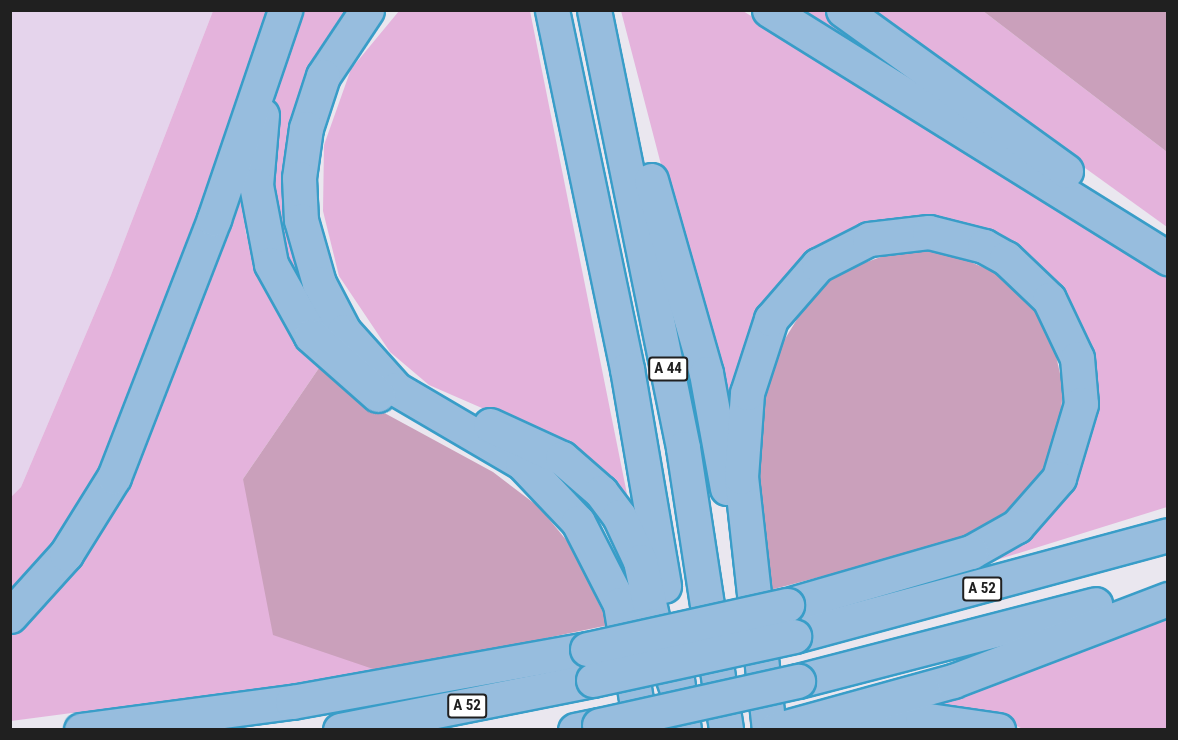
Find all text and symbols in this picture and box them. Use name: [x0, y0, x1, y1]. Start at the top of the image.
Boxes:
road number: A 44: [647, 357, 689, 381]
road number: A 52: [961, 577, 1003, 601]
road number: A 52: [446, 694, 488, 718]

